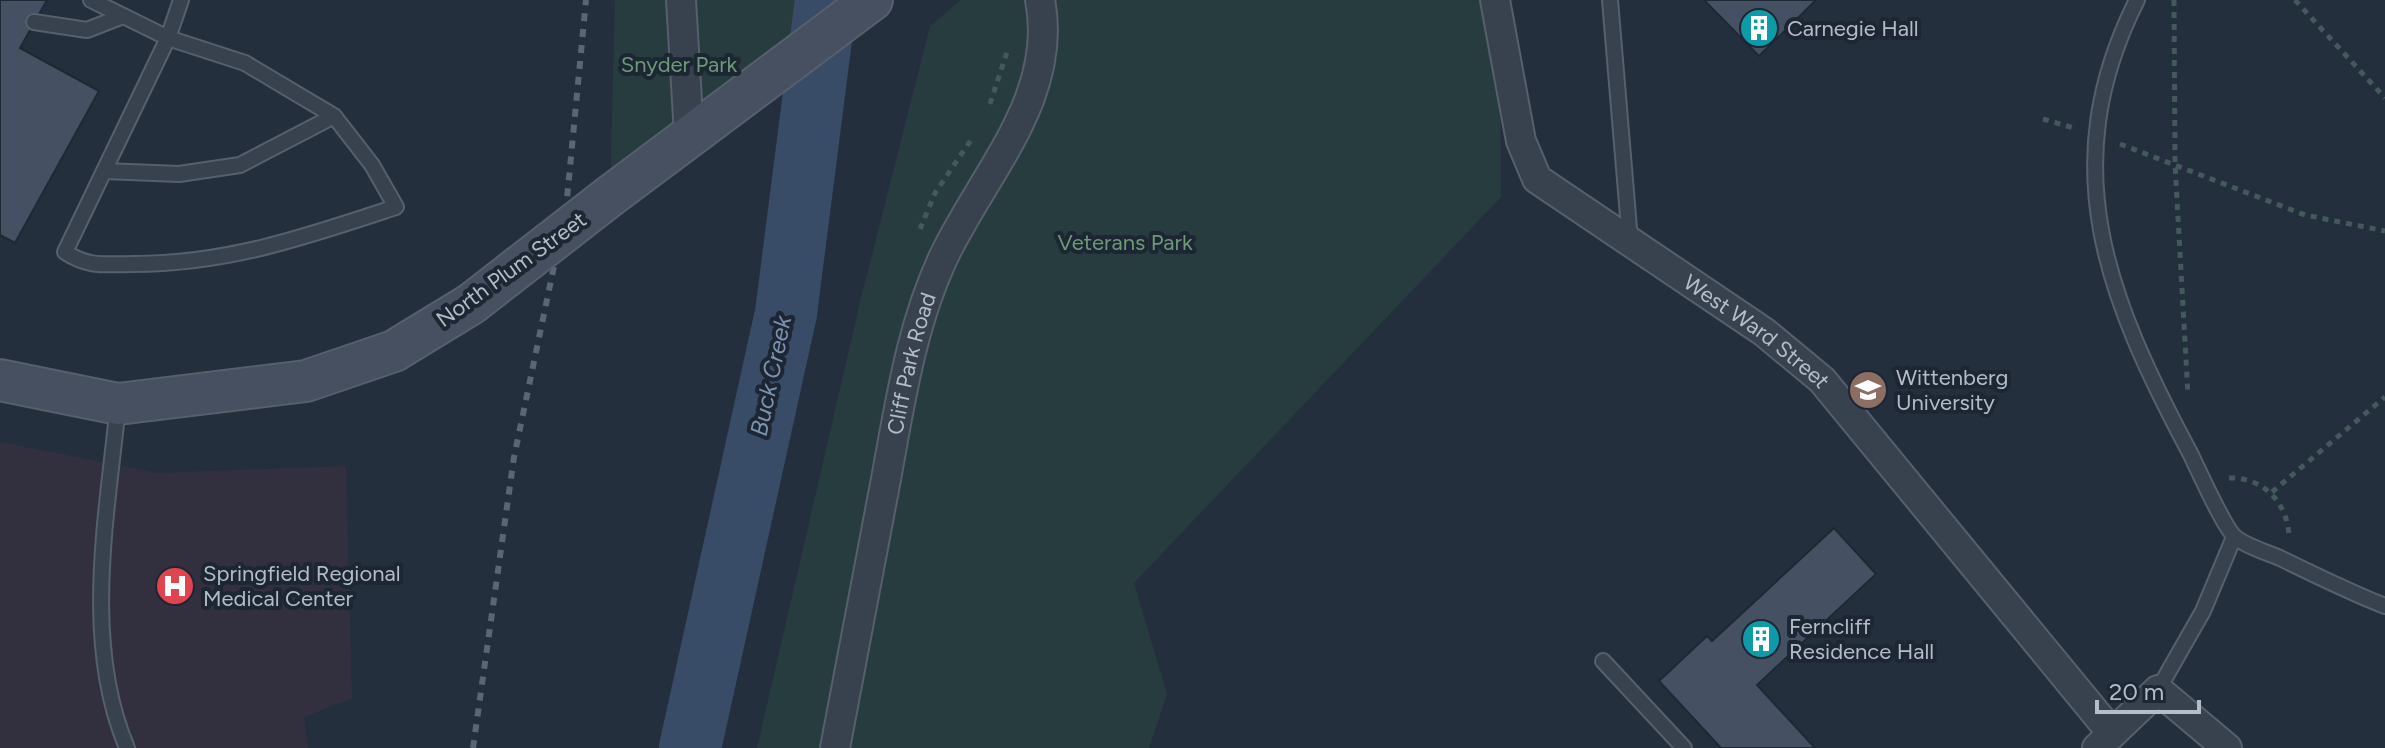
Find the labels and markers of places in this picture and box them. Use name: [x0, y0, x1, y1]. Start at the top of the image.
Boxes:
building icon: Carnegie Hall: [1738, 7, 1780, 49]
place label: Carnegie Hall: [1787, 15, 1919, 42]
place label: Wittenberg University: [1896, 364, 2008, 416]
school or university icon: Wittenberg University: [1847, 369, 1889, 411]
place label: Springfield Regional Medical Center: [203, 560, 401, 612]
hospital icon: Springfield Regional Medical Center: [154, 565, 196, 607]
place label: Ferncliff Residence Hall: [1789, 613, 1934, 665]
building icon: Ferncliff Residence Hall: [1740, 618, 1782, 660]

